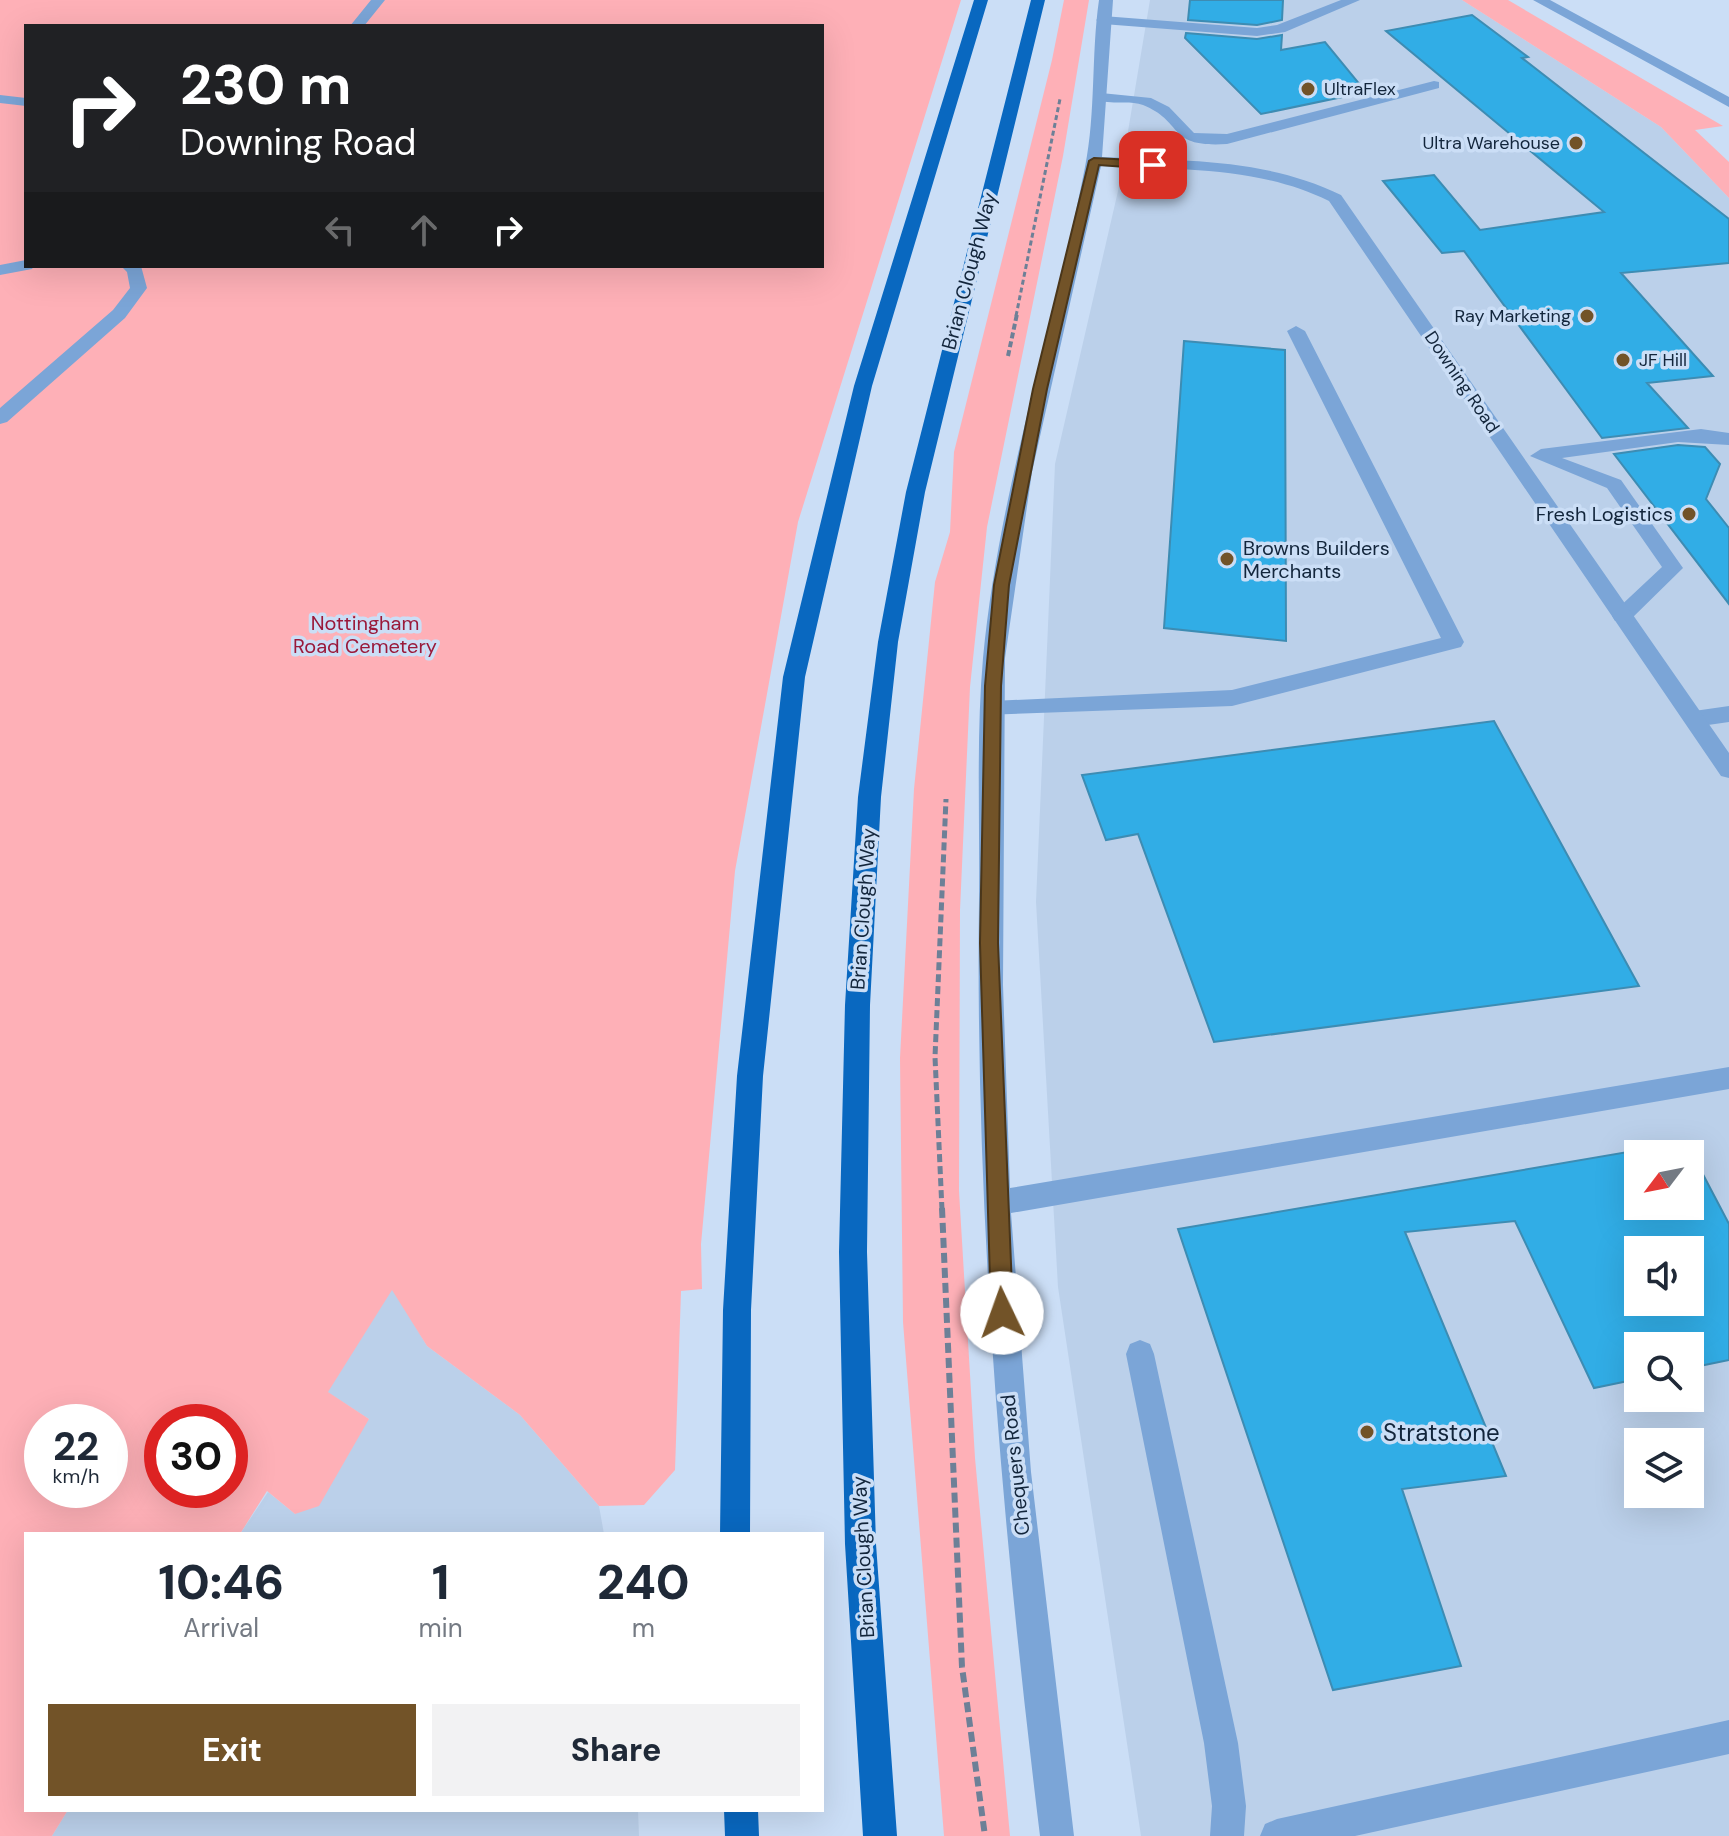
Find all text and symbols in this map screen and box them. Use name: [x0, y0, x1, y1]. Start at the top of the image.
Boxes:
text: 230 m: [180, 48, 351, 121]
icon: right: [48, 56, 152, 160]
place label: UltraFlex: [1324, 77, 1396, 101]
marker: UltraFlex: [1299, 80, 1317, 98]
text: Downing Road: [180, 119, 416, 166]
pin: [1119, 131, 1187, 199]
place label: Ultra Warehouse: [1422, 131, 1560, 155]
marker: Ultra Warehouse: [1567, 134, 1585, 152]
icon: arrive: [1131, 143, 1175, 187]
street label: Brian Clough Way: [935, 189, 1003, 353]
icon: left: [318, 208, 362, 252]
icon: ahead: [402, 208, 446, 252]
icon: right: [486, 208, 530, 252]
place label: Ray Marketing: [1455, 304, 1571, 328]
marker: Ray Marketing: [1578, 307, 1596, 325]
street label: Downing Road: [1419, 326, 1505, 438]
place label: JF Hill: [1639, 348, 1687, 372]
marker: JF Hill: [1614, 351, 1632, 369]
place label: Fresh Logistics: [1536, 501, 1673, 527]
marker: Fresh Logistics: [1680, 505, 1698, 523]
place label: Browns Builders Merchants: [1243, 535, 1390, 584]
marker: Browns Builders Merchants: [1218, 550, 1236, 568]
park label: Nottingham Road Cemetery: [293, 610, 437, 659]
street label: Brian Clough Way: [844, 827, 882, 991]
north arrow: [1624, 1140, 1704, 1220]
map controls: [1624, 1140, 1704, 1508]
button: sound: [1624, 1236, 1704, 1316]
position arrow: [960, 1271, 1044, 1355]
button: search: [1624, 1332, 1704, 1412]
street label: Chequers Road: [995, 1393, 1035, 1537]
speed limit sign: 30: [144, 1404, 248, 1508]
place label: Stratstone: [1383, 1417, 1500, 1448]
text: 22: [53, 1420, 99, 1472]
marker: Stratstone: [1358, 1423, 1376, 1441]
button: layers: [1624, 1428, 1704, 1508]
text: km/h: [52, 1463, 100, 1489]
street label: Brian Clough Way: [846, 1475, 880, 1639]
text: 10:46: [158, 1551, 284, 1614]
text: 1: [432, 1551, 449, 1614]
text: 240: [597, 1551, 690, 1614]
text: Arrival: [183, 1611, 259, 1645]
text: min: [418, 1611, 463, 1645]
text: m: [632, 1611, 655, 1645]
button: Exit: [48, 1704, 416, 1796]
button: Share: [432, 1704, 800, 1796]

